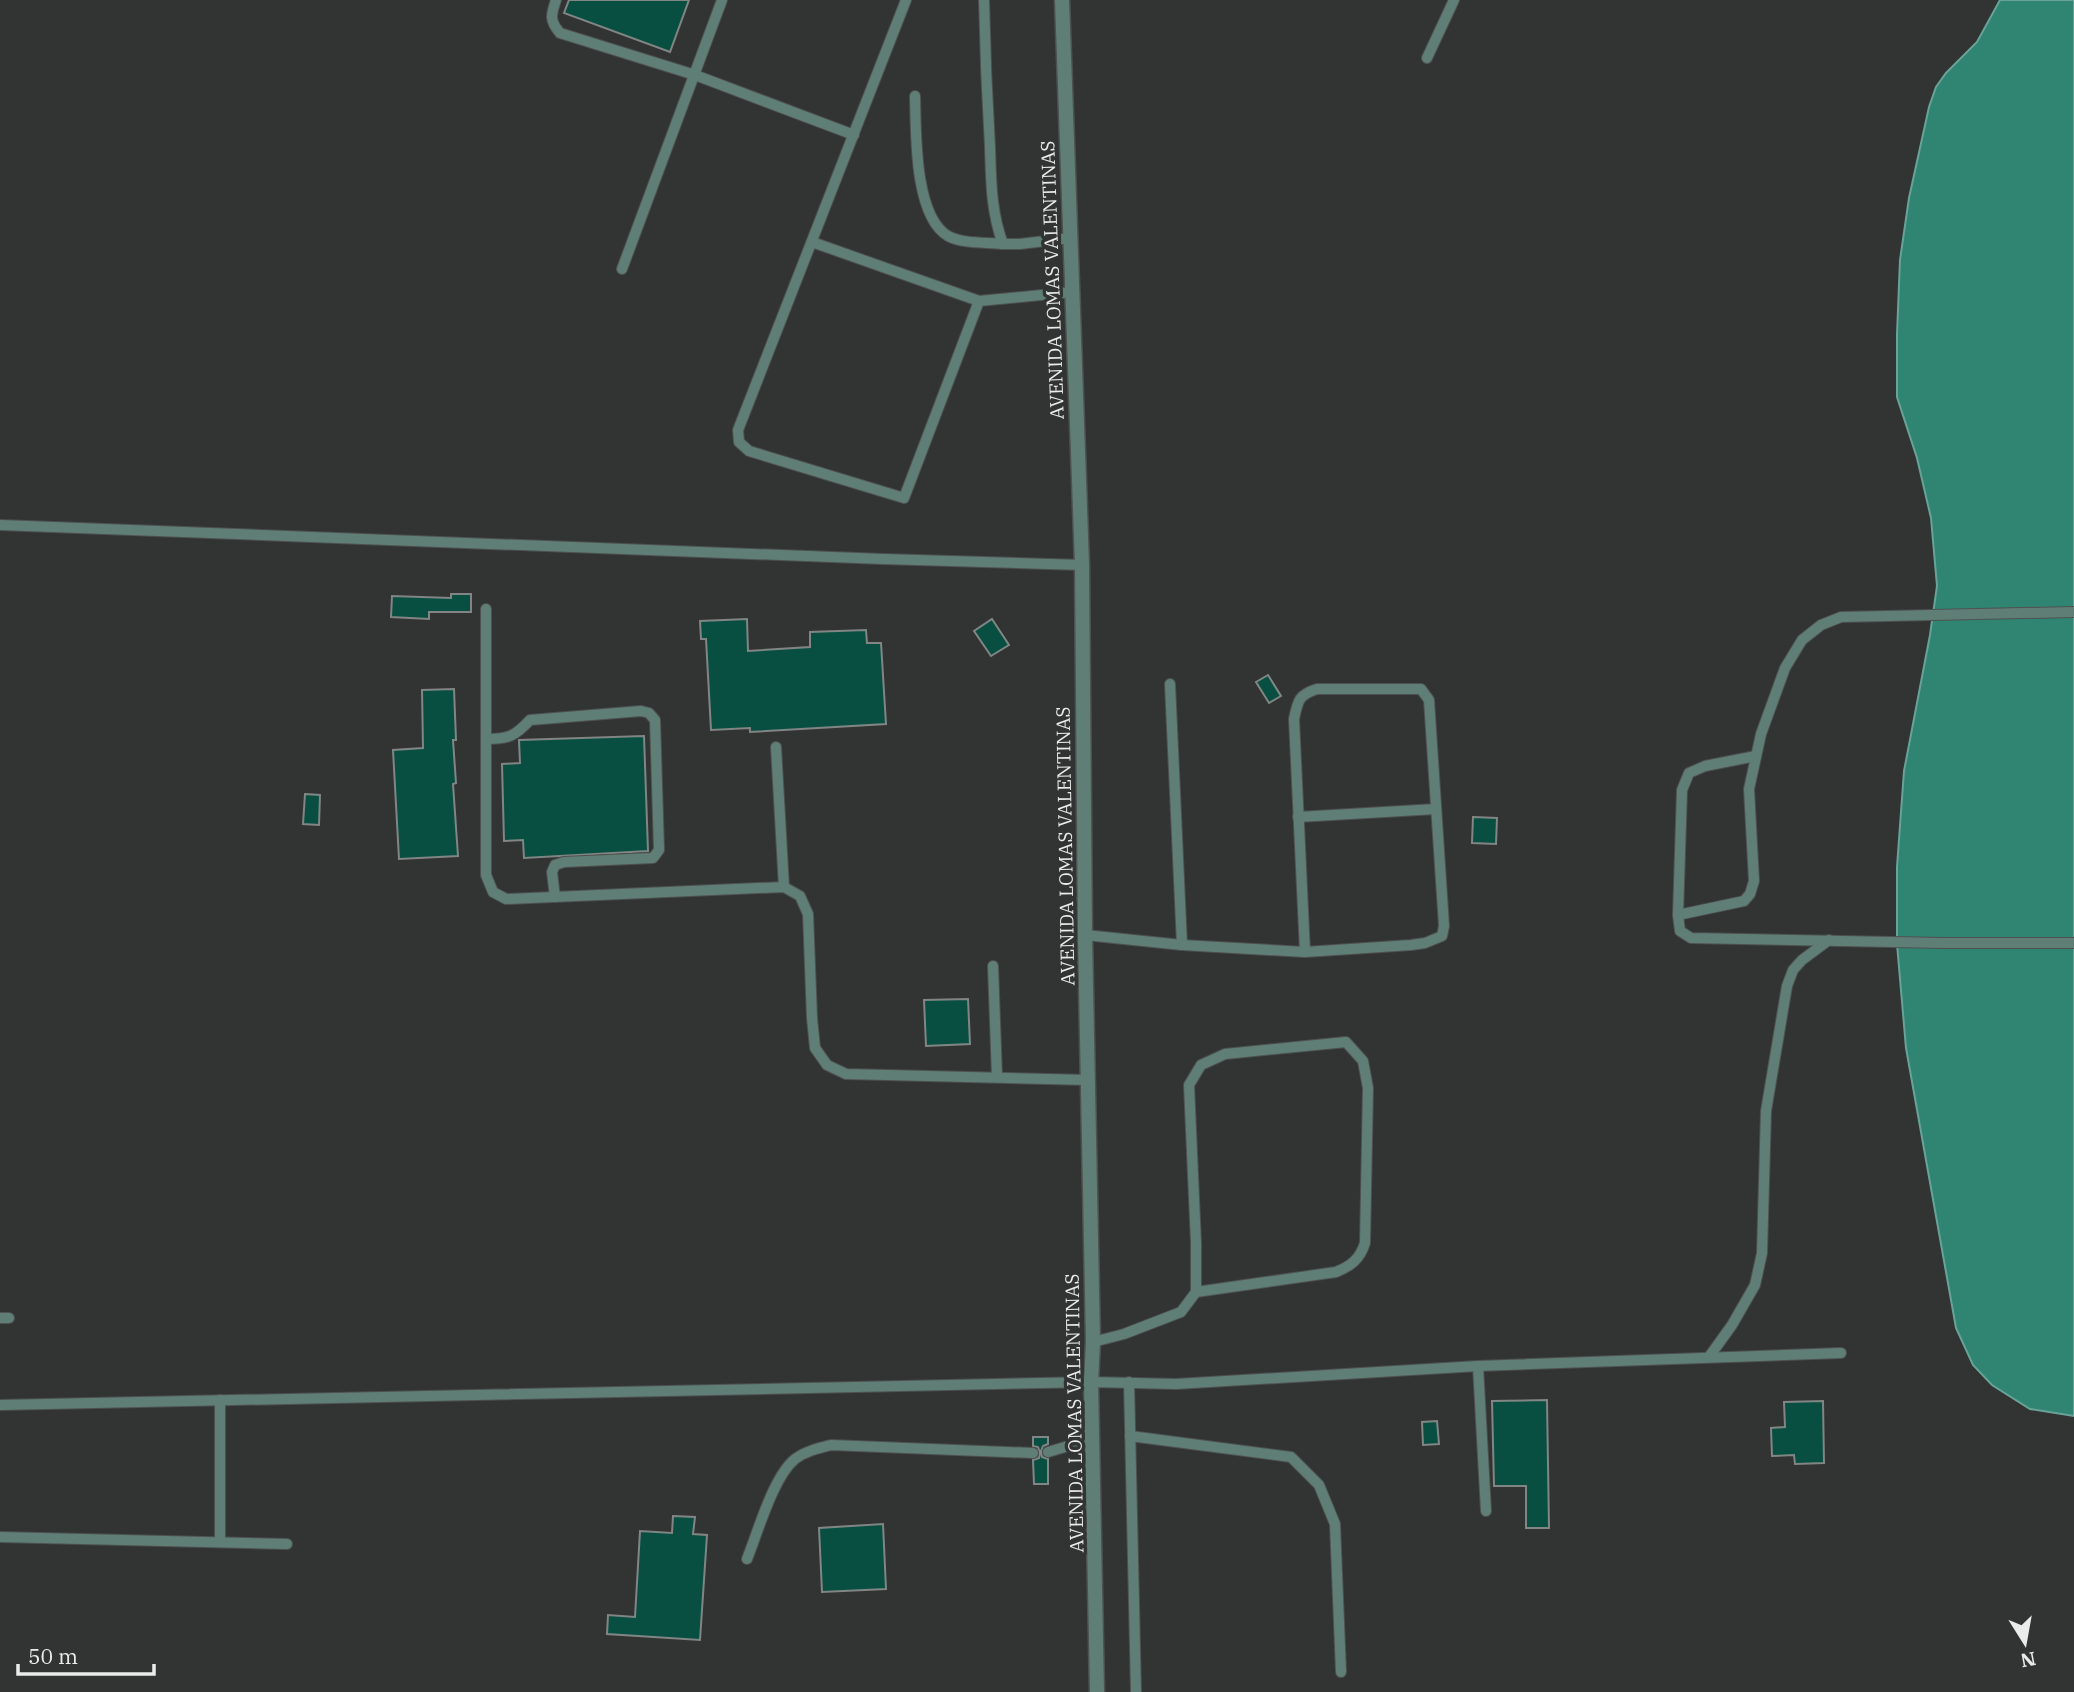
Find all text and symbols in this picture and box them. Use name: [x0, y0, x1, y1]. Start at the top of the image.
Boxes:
street label: AVENIDA LOMAS VALENTINAS: [1035, 140, 1069, 420]
street label: AVENIDA LOMAS VALENTINAS: [1051, 706, 1079, 986]
street label: AVENIDA LOMAS VALENTINAS: [1060, 1273, 1088, 1553]
north arrow: [1990, 1608, 2060, 1678]
scale bar: [18, 1632, 154, 1676]
text: 50 m: [28, 1642, 78, 1670]
text: N: [2019, 1646, 2038, 1673]

